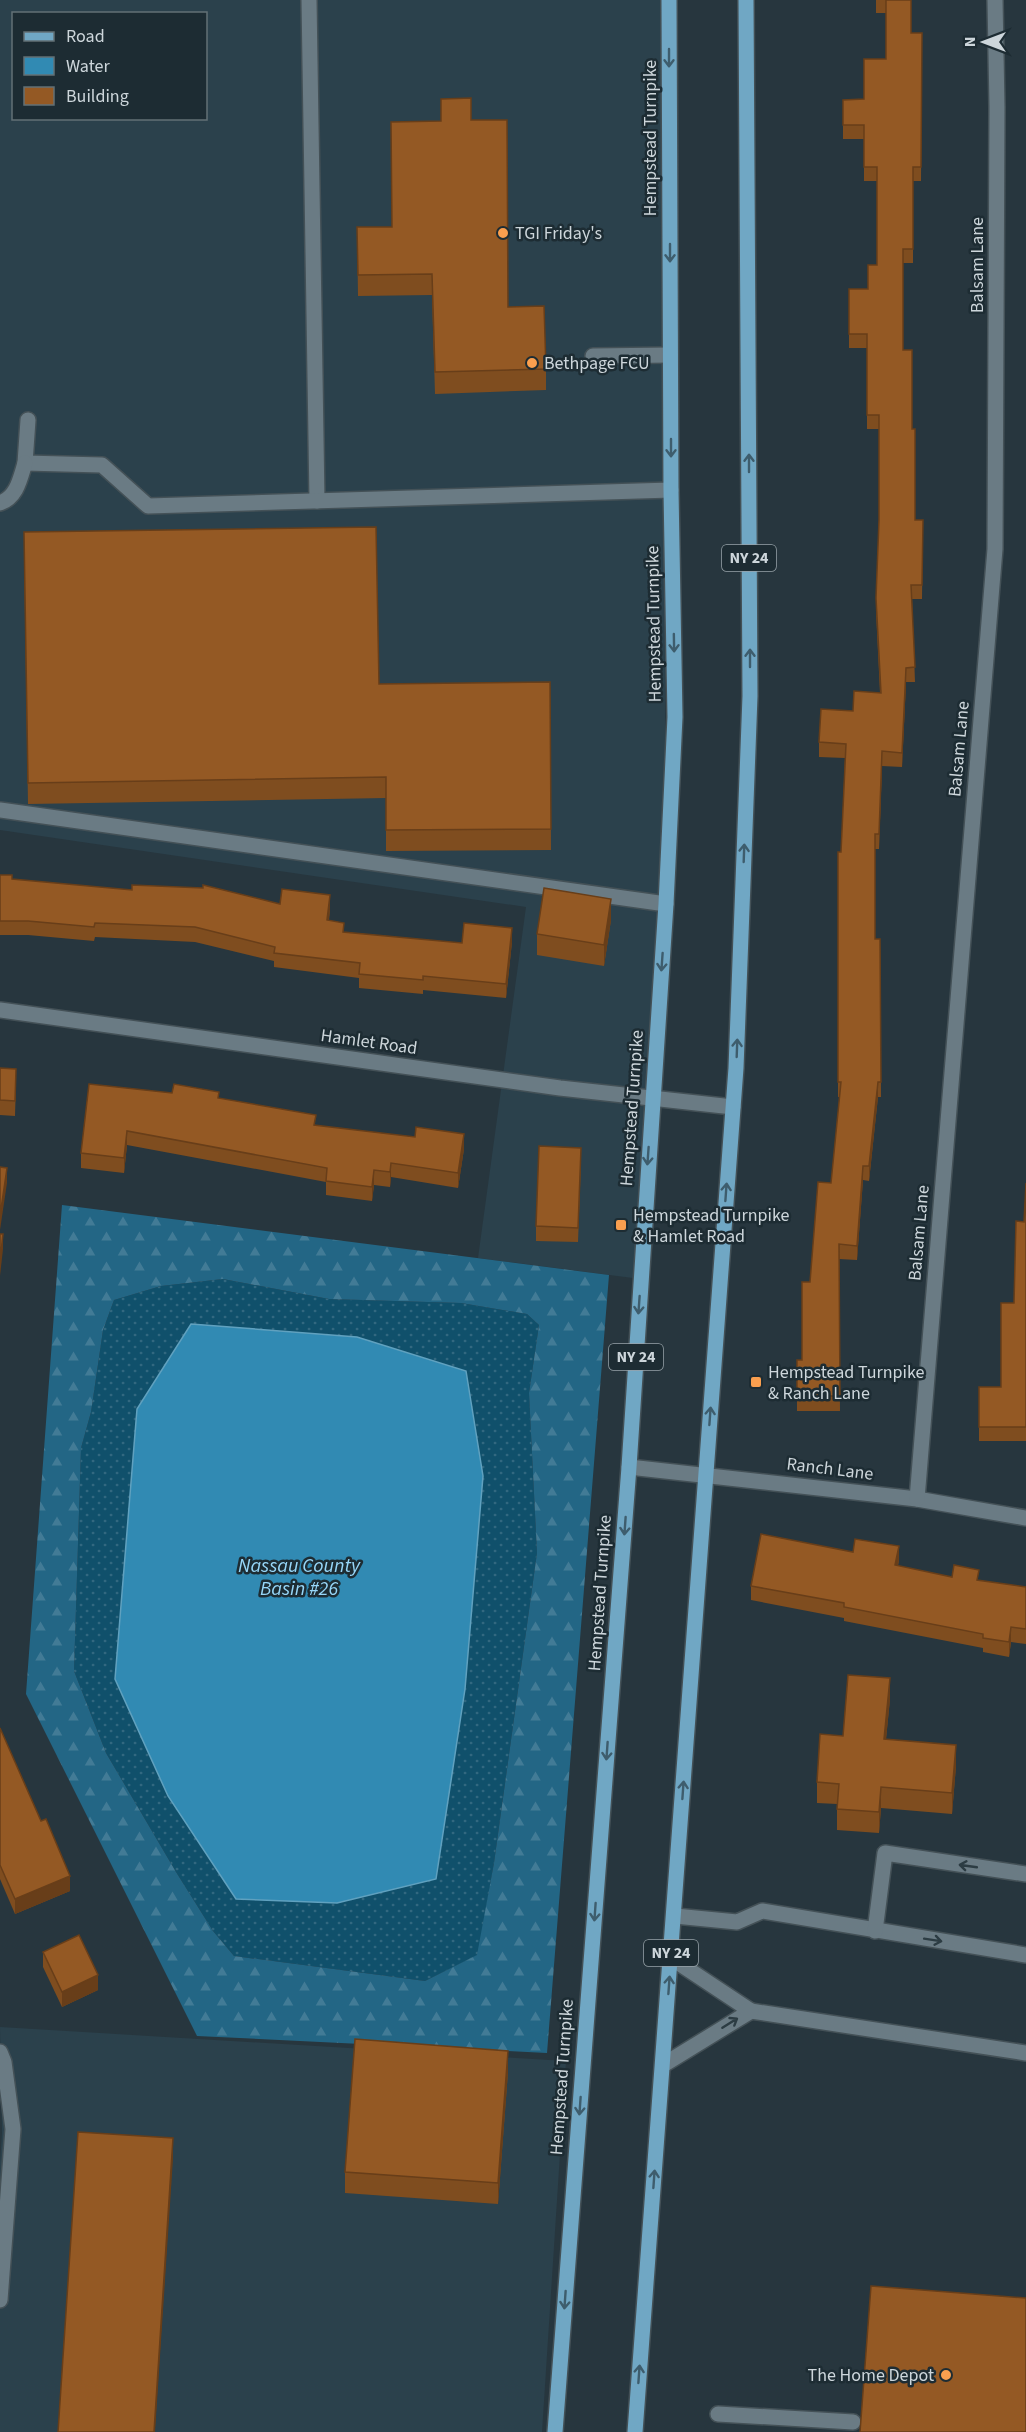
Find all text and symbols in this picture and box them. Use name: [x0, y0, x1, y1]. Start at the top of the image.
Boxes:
legend: [12, 12, 207, 120]
north arrow: [954, 12, 1014, 72]
text: Road: [66, 24, 105, 49]
text: N: [959, 37, 981, 47]
one-way arrow: [663, 48, 675, 68]
text: Water: [66, 54, 110, 79]
street label: Hempstead Turnpike: [638, 60, 663, 216]
text: Building: [66, 84, 129, 109]
street label: Balsam Lane: [965, 217, 990, 313]
place label: TGI Friday's: [515, 221, 602, 246]
marker: TGI Friday's: [496, 226, 510, 240]
one-way arrow: [664, 243, 676, 263]
place label: Bethpage FCU: [544, 351, 650, 376]
marker: Bethpage FCU: [525, 356, 539, 370]
one-way arrow: [665, 438, 677, 458]
one-way arrow: [743, 454, 755, 474]
street label: Hempstead Turnpike: [640, 545, 668, 702]
road number: NY 24: [722, 545, 776, 571]
one-way arrow: [668, 633, 680, 653]
one-way arrow: [744, 649, 756, 669]
street label: Balsam Lane: [942, 700, 976, 798]
one-way arrow: [739, 844, 750, 864]
one-way arrow: [656, 952, 667, 971]
street label: Hamlet Road: [319, 1023, 419, 1061]
street label: Hempstead Turnpike: [614, 1029, 650, 1187]
one-way arrow: [731, 1039, 742, 1059]
one-way arrow: [643, 1146, 654, 1166]
one-way arrow: [721, 1182, 732, 1202]
street label: Balsam Lane: [902, 1184, 936, 1282]
place label: Hempstead Turnpike & Hamlet Road: [633, 1203, 790, 1249]
marker: Hempstead Turnpike & Hamlet Road: [614, 1218, 628, 1232]
one-way arrow: [633, 1295, 644, 1314]
road number: NY 24: [609, 1344, 663, 1370]
place label: Hempstead Turnpike & Ranch Lane: [768, 1360, 925, 1406]
marker: Hempstead Turnpike & Ranch Lane: [749, 1375, 763, 1389]
one-way arrow: [705, 1407, 716, 1426]
street label: Ranch Lane: [785, 1451, 875, 1487]
street label: Hempstead Turnpike: [582, 1514, 618, 1672]
one-way arrow: [619, 1515, 630, 1535]
water label: Nassau County Basin #26: [238, 1552, 361, 1603]
one-way arrow: [601, 1741, 612, 1761]
one-way arrow: [678, 1781, 689, 1801]
one-way arrow: [959, 1860, 979, 1871]
one-way arrow: [589, 1901, 600, 1921]
one-way arrow: [923, 1935, 943, 1946]
road number: NY 24: [644, 1940, 698, 1966]
one-way arrow: [663, 1975, 674, 1995]
street label: Hempstead Turnpike: [544, 1998, 580, 2156]
one-way arrow: [721, 2017, 738, 2029]
one-way arrow: [574, 2096, 585, 2115]
one-way arrow: [649, 2170, 660, 2190]
one-way arrow: [559, 2290, 570, 2310]
place label: The Home Depot: [808, 2363, 934, 2388]
one-way arrow: [634, 2364, 645, 2384]
marker: The Home Depot: [939, 2368, 953, 2382]

